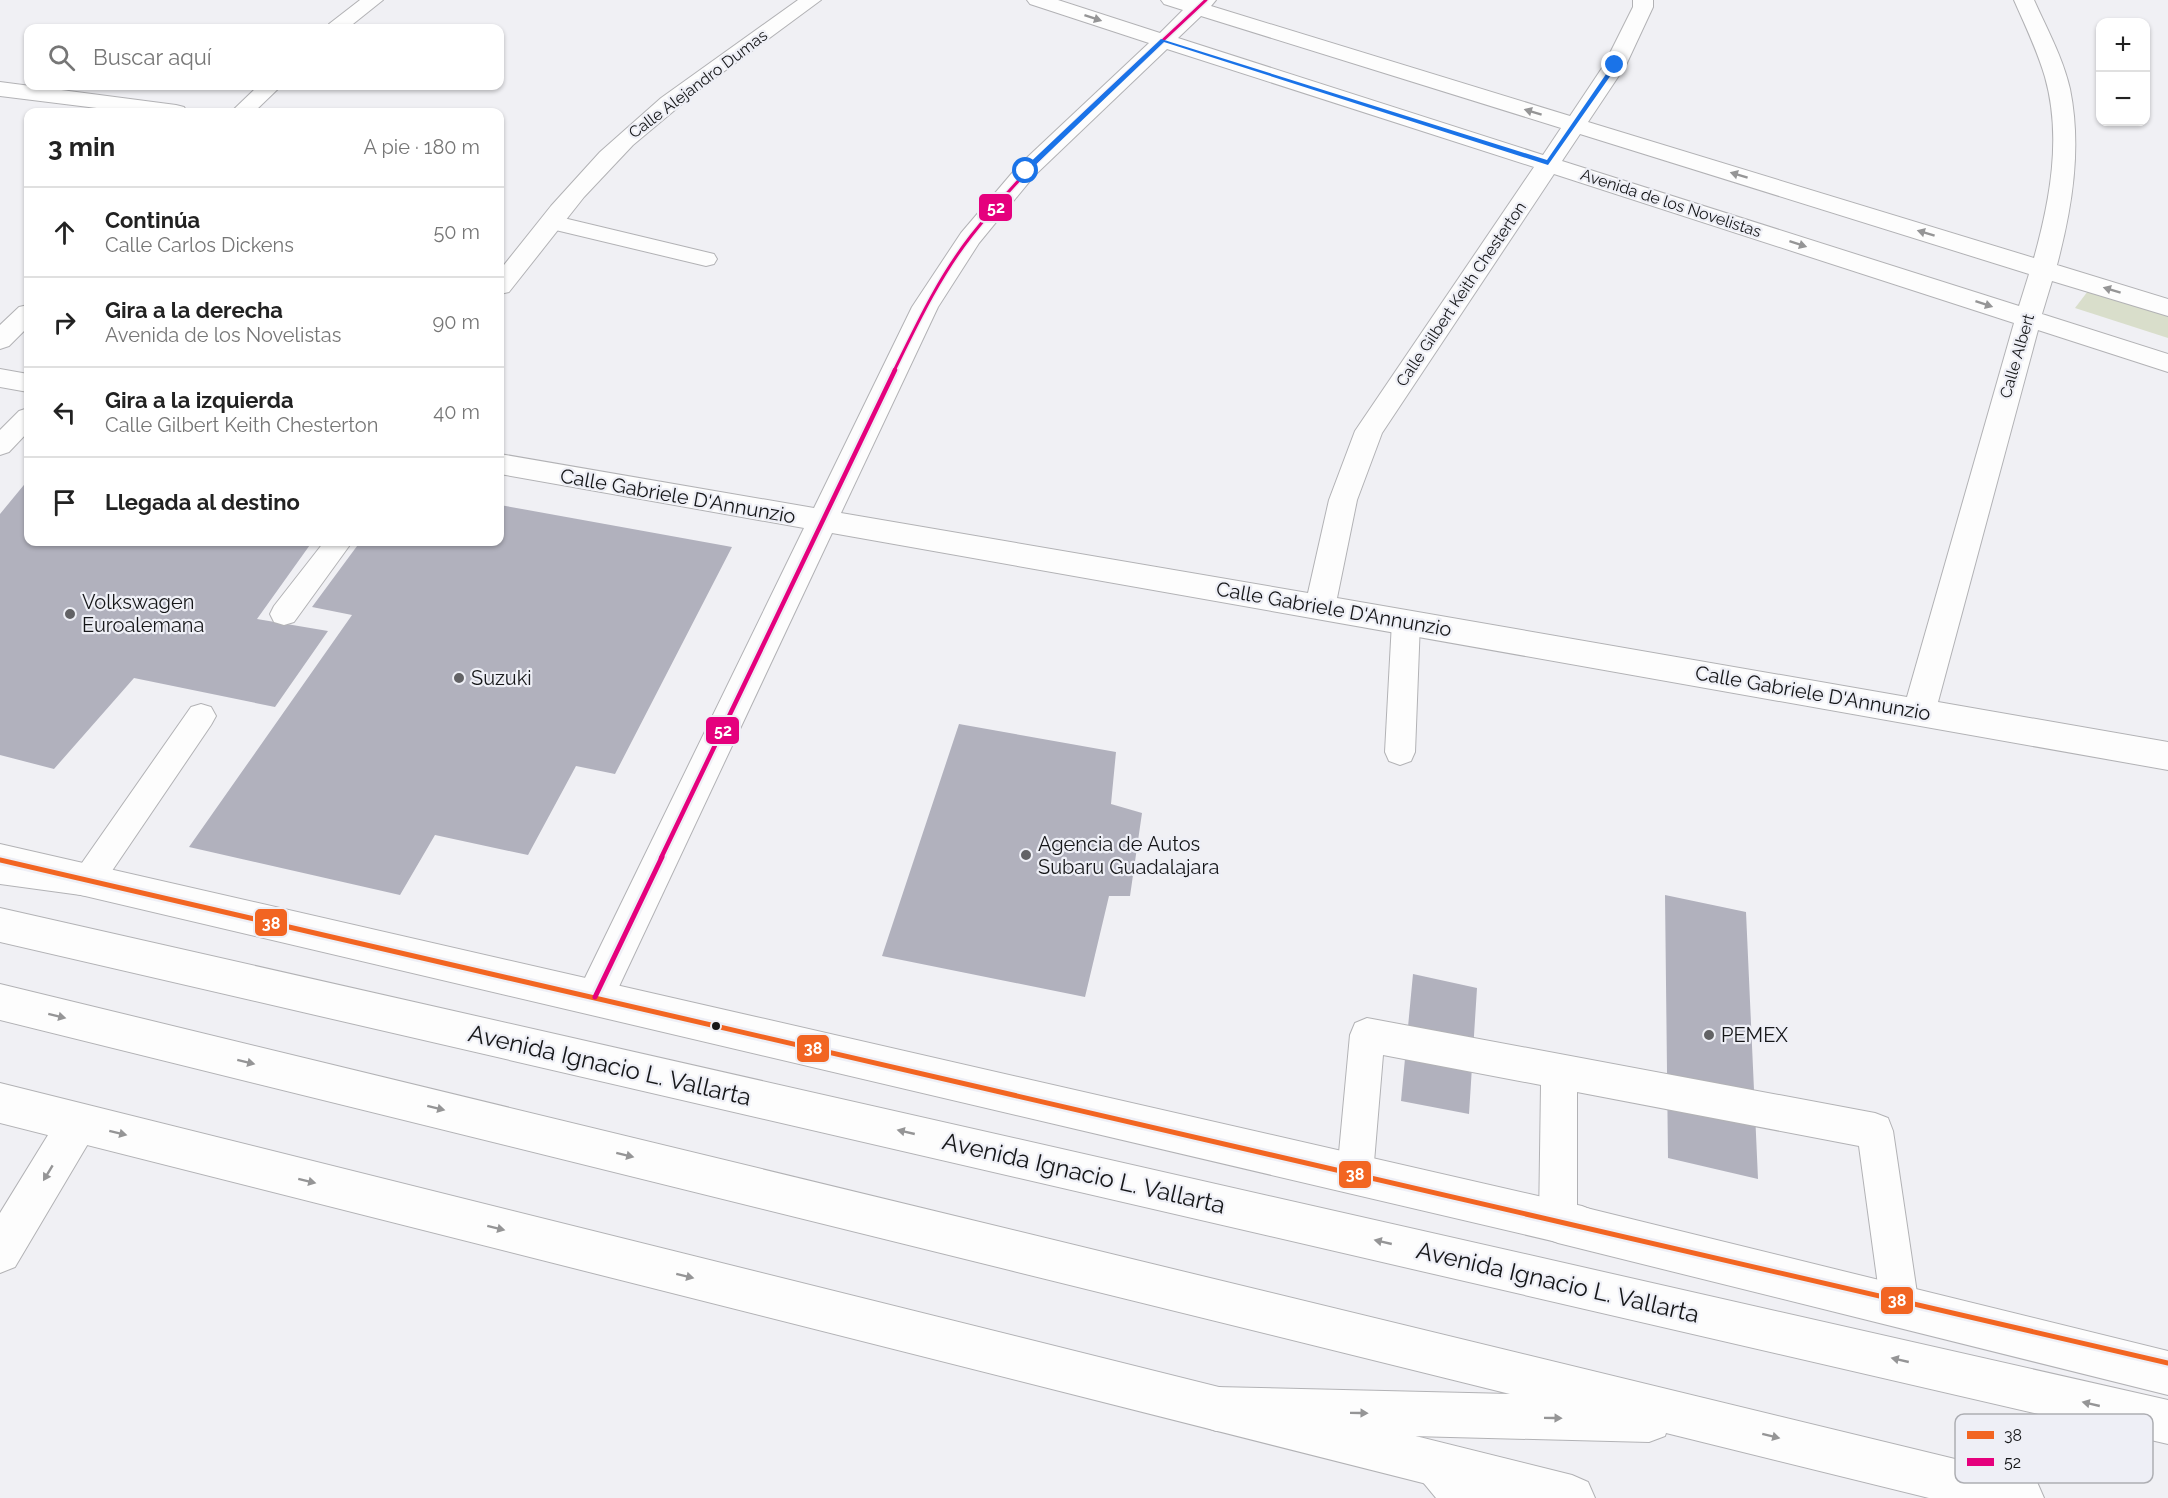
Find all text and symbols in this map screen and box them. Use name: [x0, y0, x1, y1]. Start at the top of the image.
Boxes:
one-way arrow: [1084, 13, 1102, 23]
map controls: [2096, 18, 2150, 126]
button: +: [2096, 18, 2150, 72]
search box: [24, 24, 504, 90]
street label: Calle Alejandro Dumas: [625, 26, 771, 142]
icon: search: [45, 41, 78, 74]
text: Buscar aquí: [93, 44, 212, 70]
route end: [1601, 51, 1627, 77]
button: −: [2096, 72, 2150, 126]
one-way arrow: [1524, 107, 1542, 116]
text: 3 min: [48, 132, 115, 162]
text: A pie · 180 m: [363, 135, 480, 159]
route start: [1012, 157, 1038, 183]
street label: Avenida de los Novelistas: [1578, 165, 1764, 241]
one-way arrow: [1730, 170, 1748, 179]
line badge: 52: [978, 193, 1013, 222]
text: 52: [987, 198, 1005, 217]
street label: Calle Gilbert Keith Chesterton: [1392, 198, 1530, 390]
text: Continúa: [105, 207, 200, 233]
icon: ahead: [48, 216, 81, 249]
text: 50 m: [433, 220, 480, 244]
one-way arrow: [1917, 228, 1935, 237]
text: Calle Carlos Dickens: [105, 233, 294, 257]
one-way arrow: [1789, 240, 1807, 249]
one-way arrow: [2103, 285, 2121, 295]
text: Gira a la derecha: [105, 297, 283, 323]
one-way arrow: [1975, 299, 1993, 309]
icon: right: [48, 306, 81, 339]
text: 90 m: [433, 310, 480, 334]
street label: Calle Albert: [1996, 311, 2038, 400]
text: Avenida de los Novelistas: [105, 323, 341, 347]
text: Gira a la izquierda: [105, 387, 294, 413]
icon: left: [48, 396, 81, 429]
text: 40 m: [433, 400, 480, 424]
text: Calle Gilbert Keith Chesterton: [105, 413, 378, 437]
street label: Calle Gabriele D'Annunzio: [558, 463, 798, 529]
icon: arrive: [48, 486, 81, 519]
text: Llegada al destino: [105, 489, 300, 515]
street label: Calle Gabriele D'Annunzio: [1214, 576, 1454, 642]
place label: Volkswagen Euroalemana: [82, 590, 204, 637]
marker: Volkswagen Euroalemana: [63, 607, 77, 621]
street label: Calle Gabriele D'Annunzio: [1693, 660, 1933, 726]
place label: Suzuki: [471, 666, 532, 690]
marker: Suzuki: [452, 671, 466, 685]
line badge: 52: [705, 716, 740, 745]
text: 52: [714, 721, 732, 740]
place label: Agencia de Autos Subaru Guadalajara: [1038, 832, 1219, 879]
marker: Agencia de Autos Subaru Guadalajara: [1019, 848, 1033, 862]
line badge: 38: [254, 908, 288, 937]
text: 38: [262, 914, 280, 933]
one-way arrow: [48, 1011, 66, 1021]
street label: Avenida Ignacio L. Vallarta: [466, 1018, 754, 1112]
unlabelled marker: [710, 1020, 722, 1032]
place label: PEMEX: [1721, 1023, 1788, 1047]
marker: PEMEX: [1702, 1028, 1716, 1042]
line badge: 38: [796, 1034, 830, 1063]
text: 38: [804, 1039, 822, 1058]
one-way arrow: [237, 1058, 255, 1068]
one-way arrow: [426, 1104, 445, 1114]
street label: Avenida Ignacio L. Vallarta: [940, 1126, 1228, 1220]
one-way arrow: [897, 1127, 916, 1137]
one-way arrow: [109, 1128, 127, 1138]
one-way arrow: [616, 1150, 634, 1160]
line badge: 38: [1338, 1160, 1372, 1189]
one-way arrow: [42, 1165, 53, 1181]
text: 38: [1346, 1165, 1364, 1184]
one-way arrow: [298, 1176, 316, 1186]
one-way arrow: [487, 1224, 505, 1234]
street label: Avenida Ignacio L. Vallarta: [1414, 1235, 1702, 1329]
one-way arrow: [1374, 1236, 1392, 1246]
one-way arrow: [676, 1271, 694, 1281]
line badge: 38: [1880, 1286, 1914, 1315]
text: 38: [1888, 1291, 1906, 1310]
one-way arrow: [1891, 1355, 1910, 1365]
one-way arrow: [2081, 1399, 2100, 1408]
one-way arrow: [1349, 1408, 1368, 1418]
one-way arrow: [1544, 1413, 1563, 1423]
legend: [1955, 1414, 2153, 1483]
text: 38: [2004, 1426, 2022, 1445]
one-way arrow: [1762, 1432, 1780, 1441]
text: 52: [2004, 1453, 2021, 1472]

